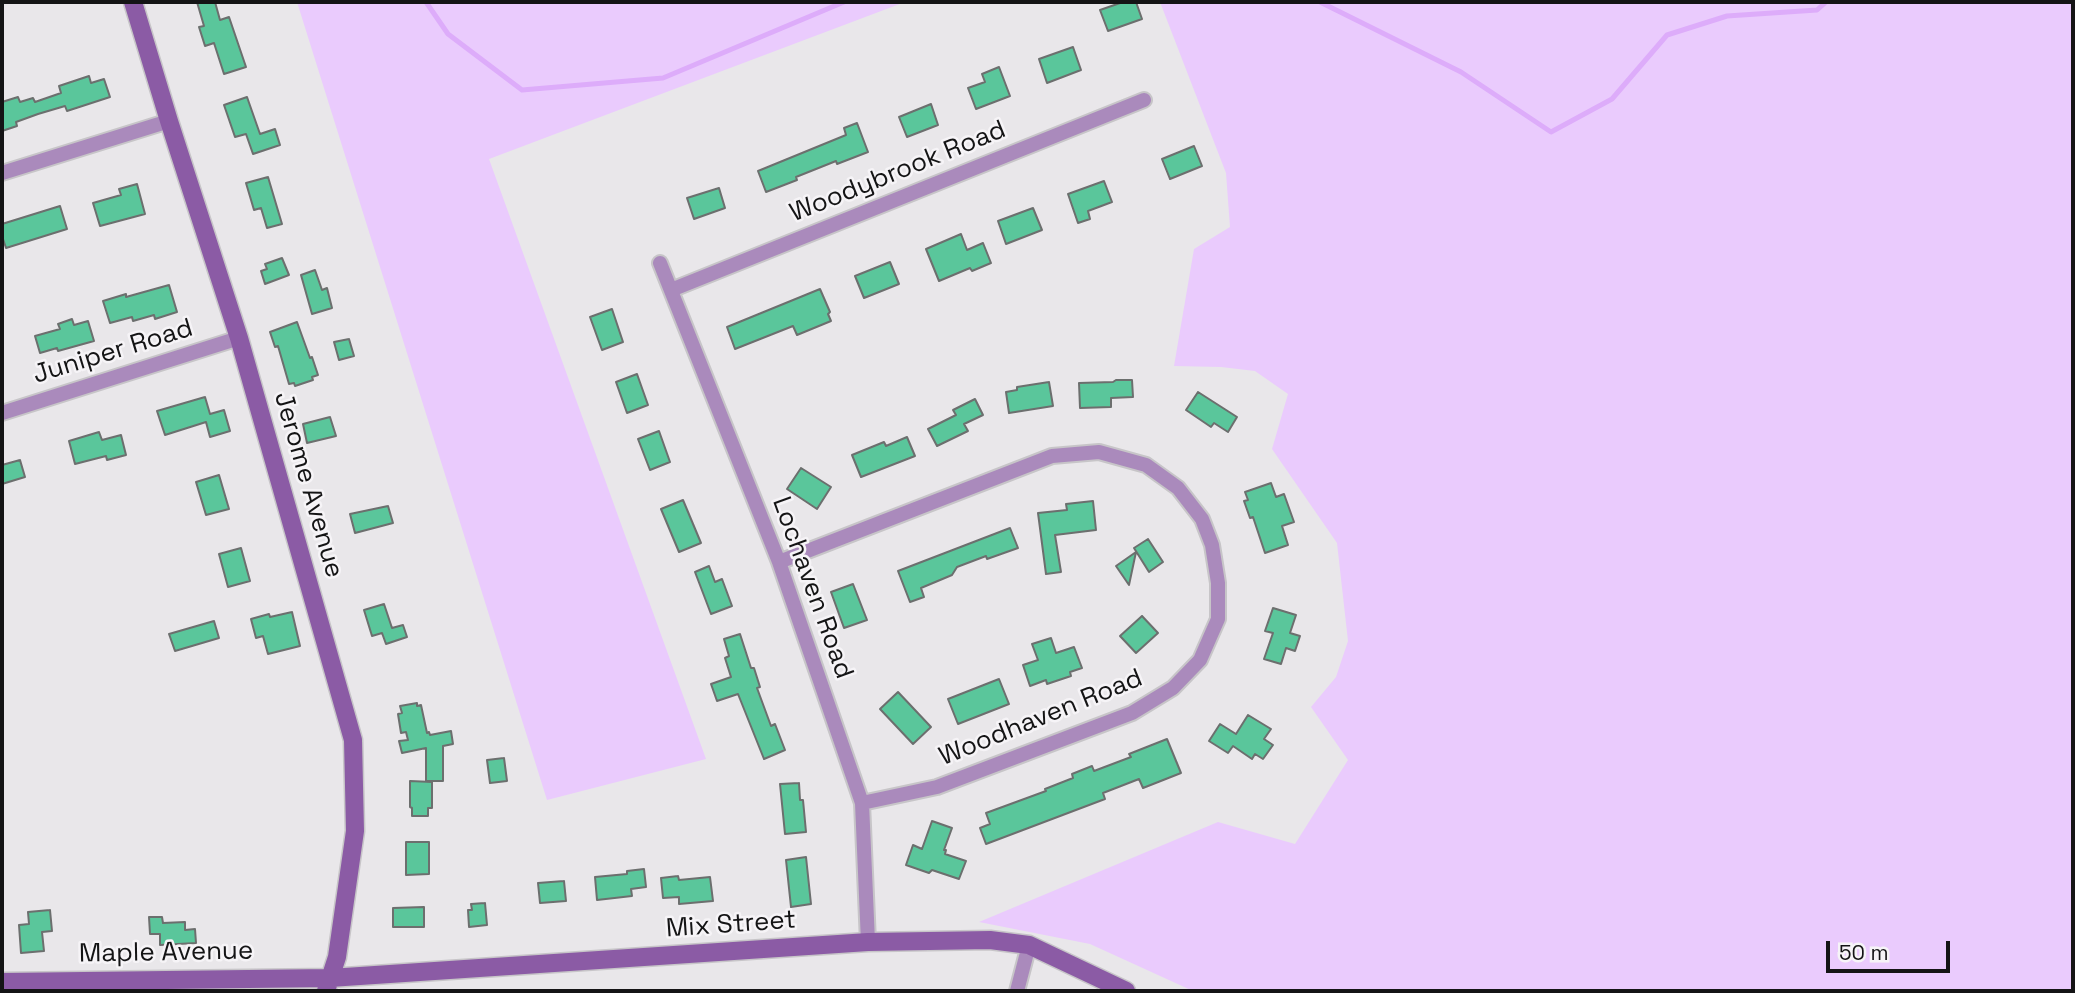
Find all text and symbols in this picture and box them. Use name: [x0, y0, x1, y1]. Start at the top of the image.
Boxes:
street label: Woodybrook Road: [786, 114, 1010, 230]
street label: Juniper Road: [29, 313, 197, 391]
street label: Jerome Avenue: [267, 389, 349, 581]
street label: Lochaven Road: [765, 493, 859, 683]
street label: Woodhaven Road: [935, 663, 1147, 773]
street label: Mix Street: [665, 905, 797, 945]
scale bar: [1830, 926, 1954, 970]
street label: Maple Avenue: [79, 936, 253, 970]
text: 50 m: [1839, 939, 1889, 966]

